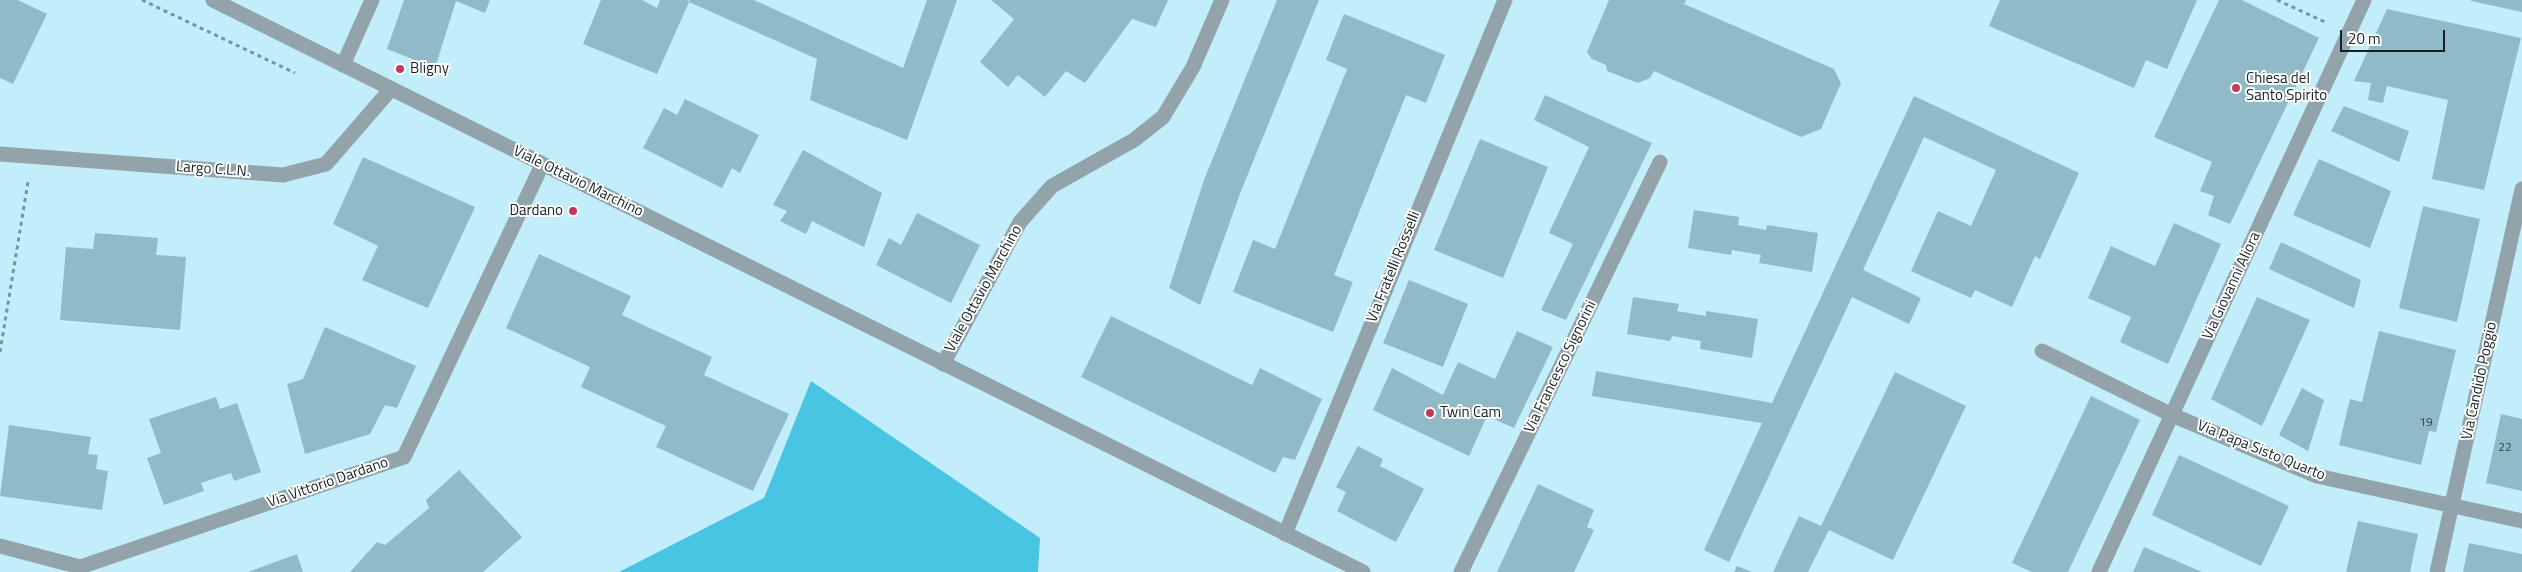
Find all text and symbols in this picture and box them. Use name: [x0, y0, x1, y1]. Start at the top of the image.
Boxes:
scale bar: [2342, 20, 2447, 52]
text: 20 m: [2348, 27, 2381, 50]
place label: Bligny: [410, 60, 449, 78]
marker: Bligny: [394, 63, 406, 75]
place label: Chiesa del Santo Spirito: [2246, 70, 2327, 105]
marker: Chiesa del Santo Spirito: [2230, 82, 2242, 94]
street label: Viale Ottavio Marchino: [510, 143, 646, 221]
street label: Largo C.L.N.: [176, 158, 250, 182]
place label: Dardano: [509, 202, 563, 220]
marker: Dardano: [567, 205, 579, 217]
street label: Via Fratelli Rosselli: [1364, 209, 1424, 325]
street label: Viale Ottavio Marchino: [942, 222, 1026, 356]
street label: Via Giovanni Aliora: [2199, 229, 2265, 343]
street label: Via Francesco Signorini: [1521, 298, 1601, 436]
street label: Via Candido Poggio: [2459, 320, 2501, 442]
place label: Twin Cam: [1440, 404, 1501, 422]
marker: Twin Cam: [1424, 407, 1436, 419]
house number: 19: [2419, 416, 2433, 430]
street label: Via Papa Sisto Quarto: [2194, 417, 2328, 485]
house number: 22: [2498, 441, 2512, 455]
street label: Via Vittorio Dardano: [265, 454, 391, 512]

